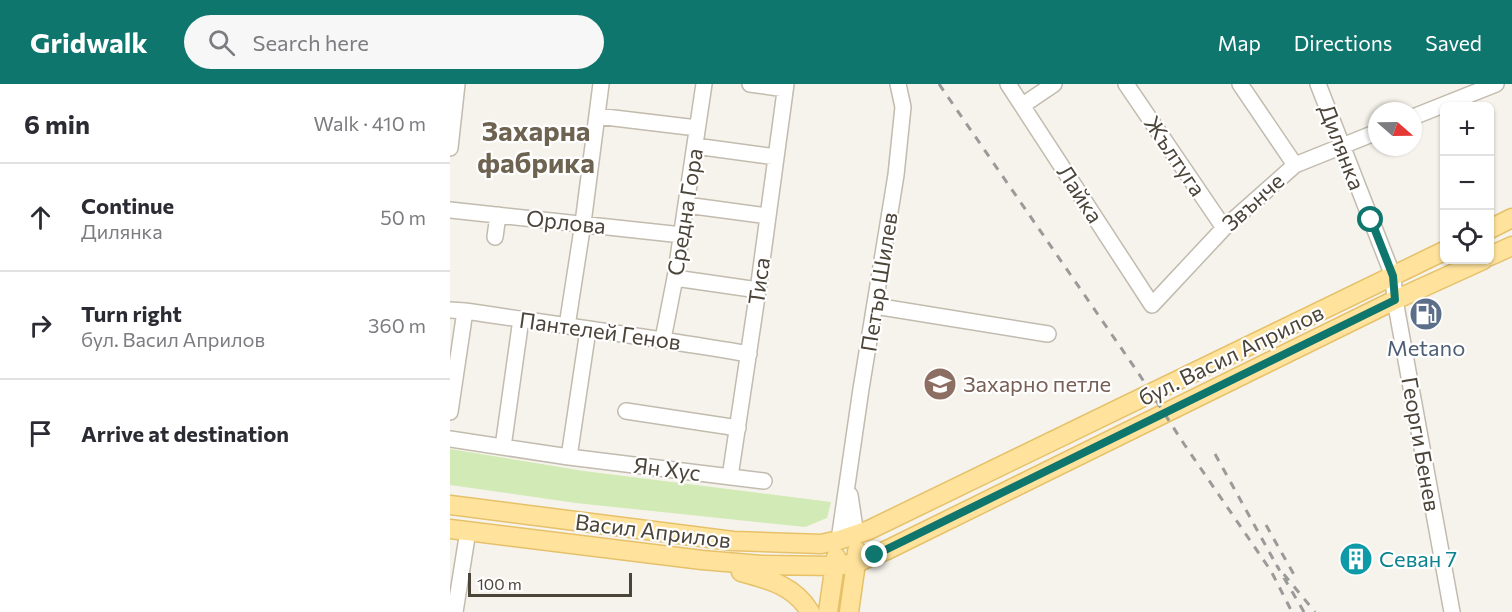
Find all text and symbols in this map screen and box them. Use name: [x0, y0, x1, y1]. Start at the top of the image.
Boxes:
search box: [184, 15, 604, 69]
text: Gridwalk: [30, 25, 148, 59]
icon: search: [205, 26, 238, 59]
text: Search here: [253, 29, 369, 56]
text: Map: [1218, 30, 1261, 55]
text: Directions: [1294, 30, 1392, 55]
text: Saved: [1425, 30, 1482, 55]
street label: Дилянка: [1314, 100, 1371, 194]
north arrow: [1368, 102, 1422, 156]
map controls: [1440, 102, 1494, 264]
button: +: [1440, 102, 1494, 156]
text: 6 min: [24, 108, 90, 139]
text: Walk · 410 m: [314, 111, 426, 135]
street label: Жълтуга: [1139, 111, 1212, 201]
district label: Захарна фабрика: [477, 113, 595, 179]
street label: Средна Гора: [661, 146, 708, 278]
button: −: [1440, 156, 1494, 210]
street label: Лайка: [1052, 160, 1109, 228]
street label: Звънче: [1216, 167, 1289, 236]
text: Continue: [81, 192, 174, 219]
icon: ahead: [24, 201, 57, 234]
street label: Орлова: [525, 204, 607, 239]
text: 50 m: [380, 205, 426, 229]
route start: [1357, 206, 1383, 232]
street label: Петър Шилев: [854, 210, 903, 354]
button: locate: [1440, 210, 1494, 264]
text: Дилянка: [81, 219, 163, 243]
street label: Тиса: [742, 256, 775, 306]
fuel station icon: Metano: [1408, 296, 1444, 332]
street label: бул. Васил Априлов: [1134, 298, 1328, 411]
text: Turn right: [81, 300, 182, 327]
street label: Пантелей Генов: [517, 306, 683, 355]
icon: right: [24, 309, 57, 342]
text: 360 m: [368, 313, 426, 337]
text: бул. Васил Априлов: [81, 327, 265, 351]
place label: Metano: [1387, 334, 1465, 361]
school or university icon: Захарно петле: [922, 366, 958, 402]
place label: Захарно петле: [963, 370, 1111, 397]
street label: Георги Бенев: [1396, 375, 1447, 513]
icon: arrive: [24, 417, 57, 450]
text: Arrive at destination: [81, 420, 289, 447]
street label: Ян Хус: [632, 451, 702, 486]
street label: Васил Априлов: [574, 508, 732, 553]
route end: [861, 541, 887, 567]
building icon: Севан 7: [1338, 541, 1374, 577]
place label: Севан 7: [1379, 545, 1457, 572]
scale bar: [468, 570, 632, 598]
text: 100 m: [477, 574, 522, 593]

